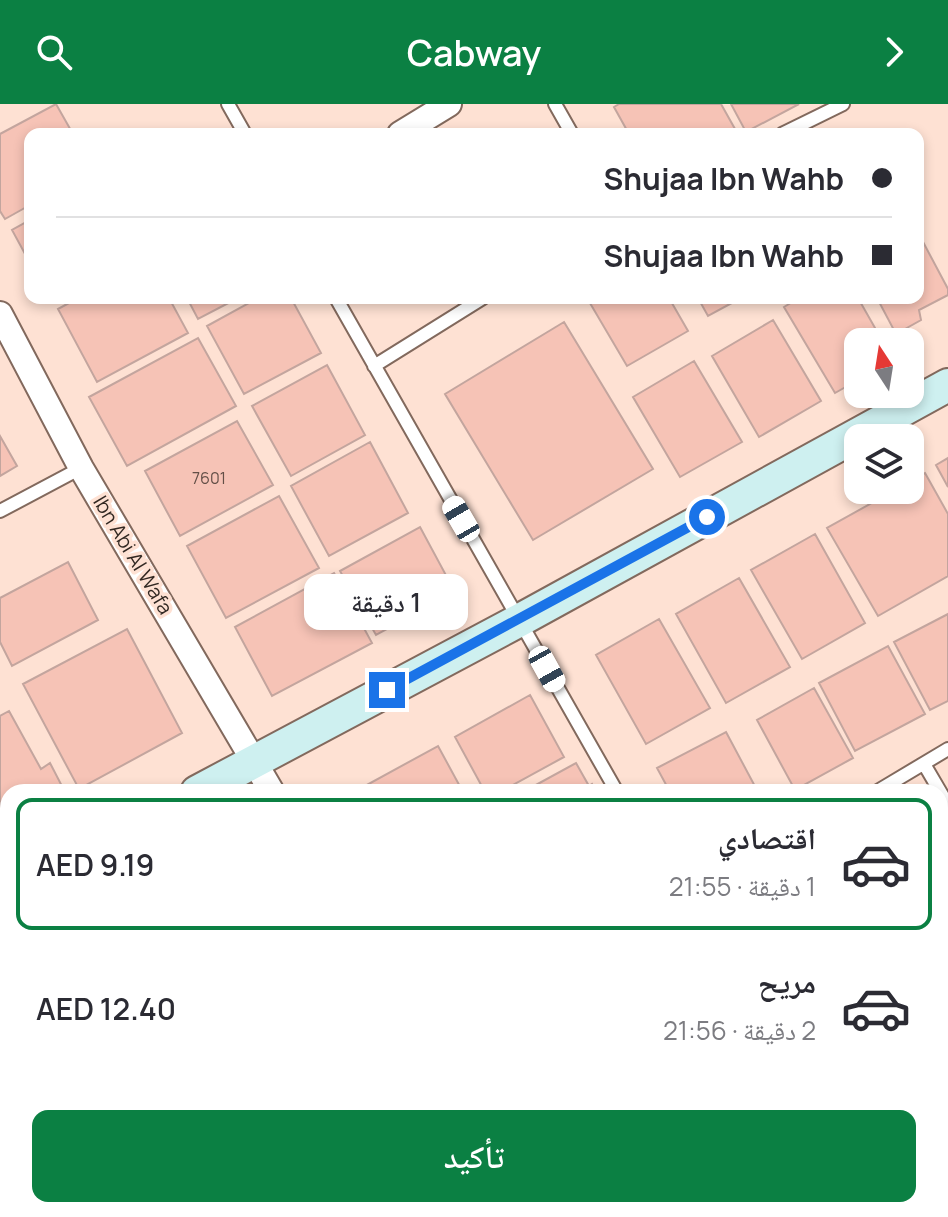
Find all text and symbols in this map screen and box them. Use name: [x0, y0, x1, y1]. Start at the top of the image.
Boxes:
text: Cabway: [407, 28, 541, 77]
icon: search: [32, 30, 76, 74]
icon: forward: [872, 30, 916, 74]
text: Shujaa Ibn Wahb: [603, 158, 844, 199]
text: Shujaa Ibn Wahb: [603, 235, 844, 276]
north arrow: [844, 328, 924, 408]
map controls: [844, 328, 924, 504]
button: layers: [844, 424, 924, 504]
house number: 7601: [192, 467, 226, 489]
street label: Ibn Abi Al Wafa: [87, 490, 179, 619]
car: [439, 492, 483, 546]
route start: [689, 499, 725, 535]
callout: 1 دقيقة: [305, 574, 469, 630]
text: 1 دقيقة: [351, 584, 421, 620]
car: [525, 642, 569, 696]
route end: [369, 672, 405, 708]
text: اقتصادي: [718, 817, 816, 858]
icon: car: [840, 828, 912, 900]
text: AED 9.19: [36, 844, 155, 885]
text: 1 دقيقة · 21:55: [669, 868, 816, 904]
text: مريح: [758, 961, 816, 1002]
icon: car: [840, 972, 912, 1044]
text: AED 12.40: [36, 988, 176, 1029]
text: 2 دقيقة · 21:56: [663, 1012, 816, 1048]
button: تأكيد: [32, 1110, 916, 1202]

